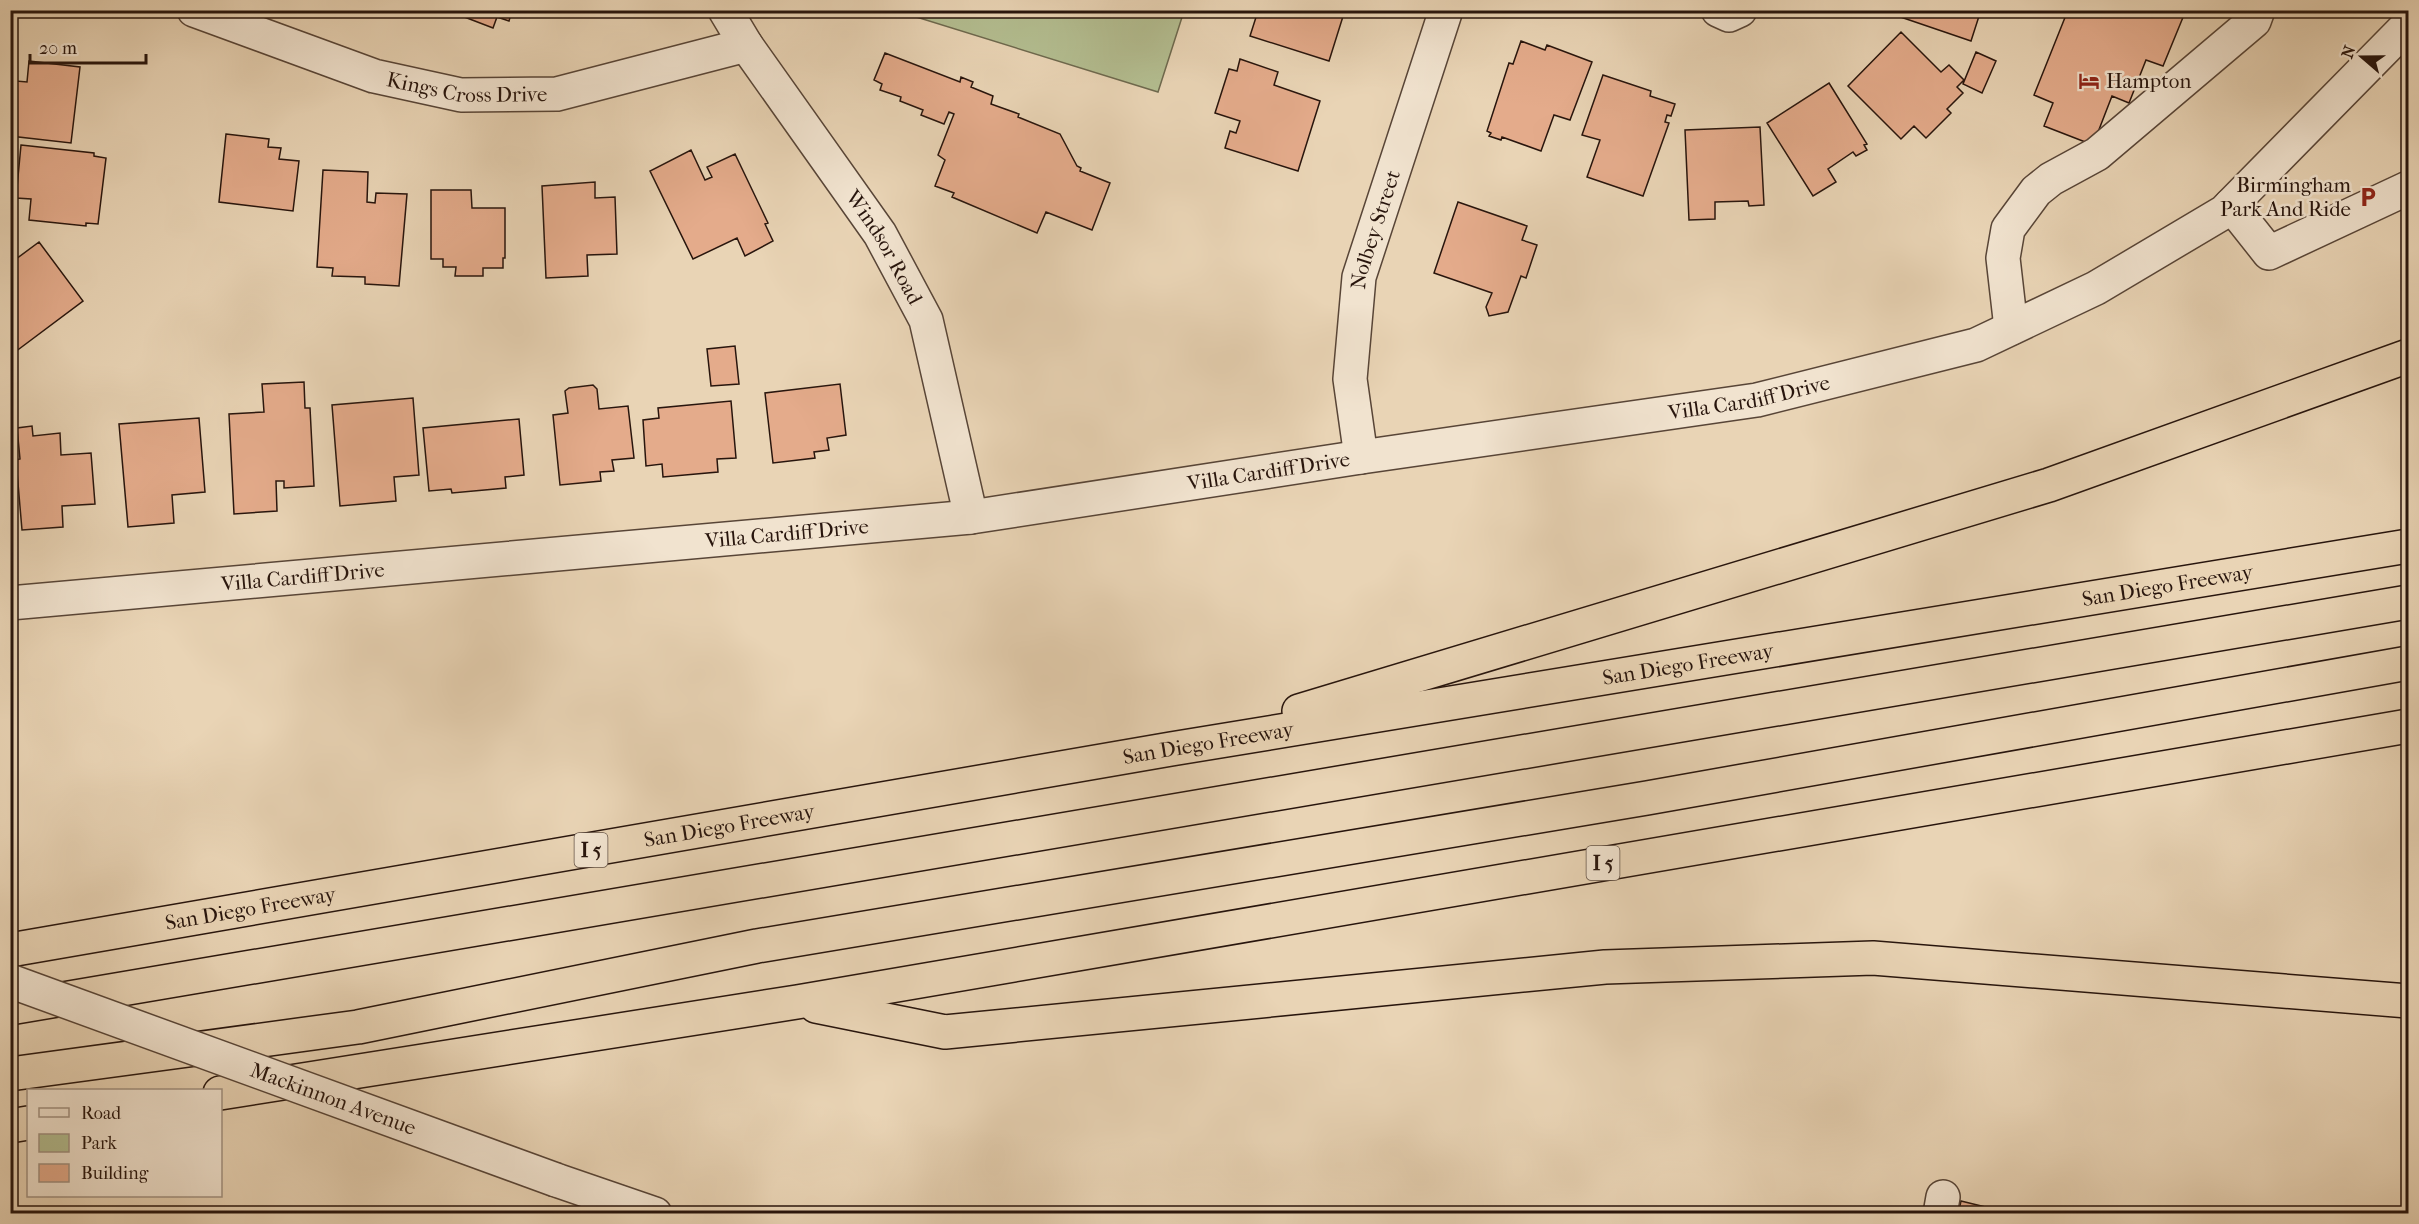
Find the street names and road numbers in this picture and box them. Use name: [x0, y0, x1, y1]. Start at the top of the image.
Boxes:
street label: Kings Cross Drive: [384, 67, 547, 108]
street label: Nolbey Street: [1346, 166, 1405, 290]
street label: Windsor Road: [840, 185, 928, 309]
street label: Villa Cardiff Drive: [1666, 370, 1832, 425]
street label: Villa Cardiff Drive: [1185, 447, 1352, 496]
street label: Villa Cardiff Drive: [703, 514, 870, 553]
street label: Villa Cardiff Drive: [219, 558, 386, 596]
street label: San Diego Freeway: [2080, 560, 2255, 611]
street label: San Diego Freeway: [1601, 638, 1776, 690]
street label: San Diego Freeway: [1121, 717, 1296, 769]
street label: San Diego Freeway: [642, 799, 817, 852]
road number: I 5: [574, 833, 608, 867]
road number: I 5: [1586, 846, 1620, 880]
street label: San Diego Freeway: [163, 882, 338, 935]
street label: Mackinnon Avenue: [247, 1058, 419, 1140]

